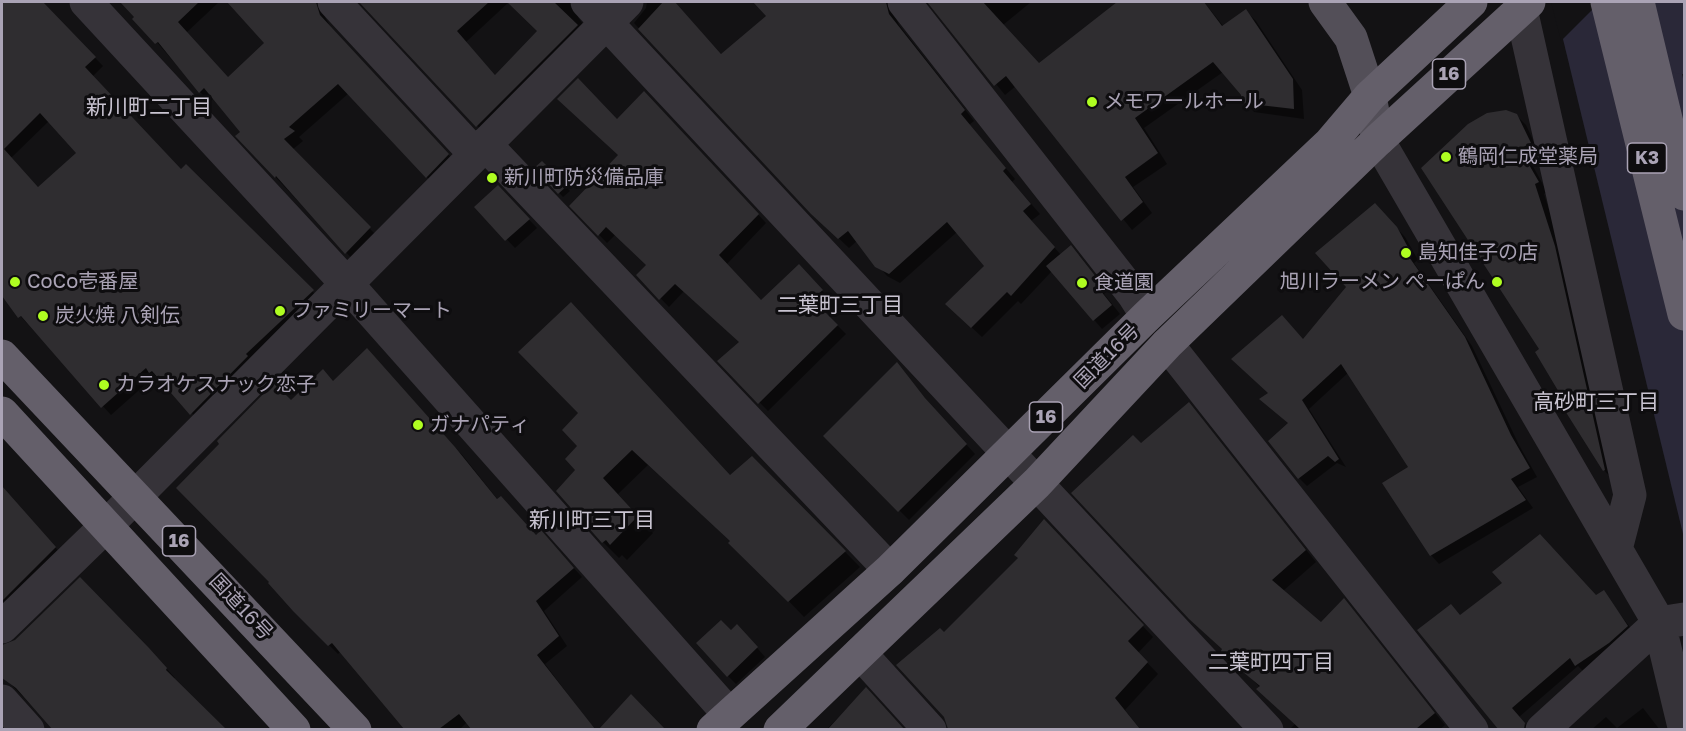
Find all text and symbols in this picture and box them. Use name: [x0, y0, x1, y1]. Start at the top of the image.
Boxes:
road number: 16: [1432, 59, 1466, 89]
place label: メモワールホール: [1104, 90, 1264, 114]
district label: 新川町二丁目: [86, 94, 212, 120]
marker: メモワールホール: [1085, 95, 1099, 109]
road number: K3: [1628, 143, 1666, 173]
place label: 鶴岡仁成堂薬局: [1458, 145, 1598, 169]
marker: 鶴岡仁成堂薬局: [1439, 150, 1453, 164]
place label: 新川町防災備品庫: [504, 166, 664, 190]
marker: 新川町防災備品庫: [485, 171, 499, 185]
place label: 島知佳子の店: [1418, 241, 1538, 265]
marker: 島知佳子の店: [1399, 246, 1413, 260]
place label: CoCo壱番屋: [27, 270, 138, 294]
place label: 旭川ラーメン ぺーぱん: [1280, 270, 1485, 294]
place label: 食道園: [1094, 271, 1154, 295]
marker: CoCo壱番屋: [8, 275, 22, 289]
marker: 旭川ラーメン ぺーぱん: [1490, 275, 1504, 289]
marker: 食道園: [1075, 276, 1089, 290]
district label: 二葉町三丁目: [777, 292, 903, 318]
place label: ファミリーマート: [292, 299, 452, 323]
place label: 炭火焼 八剣伝: [55, 304, 180, 328]
marker: ファミリーマート: [273, 304, 287, 318]
marker: 炭火焼 八剣伝: [36, 309, 50, 323]
street label: 国道16号: [1070, 319, 1144, 393]
place label: カラオケスナック恋子: [116, 373, 316, 397]
marker: カラオケスナック恋子: [97, 378, 111, 392]
district label: 高砂町三丁目: [1533, 389, 1659, 415]
road number: 16: [1030, 402, 1062, 432]
place label: ガナパティ: [430, 413, 530, 437]
marker: ガナパティ: [411, 418, 425, 432]
district label: 新川町三丁目: [529, 507, 655, 533]
road number: 16: [162, 526, 195, 556]
street label: 国道16号: [204, 569, 278, 645]
district label: 二葉町四丁目: [1208, 649, 1334, 675]

